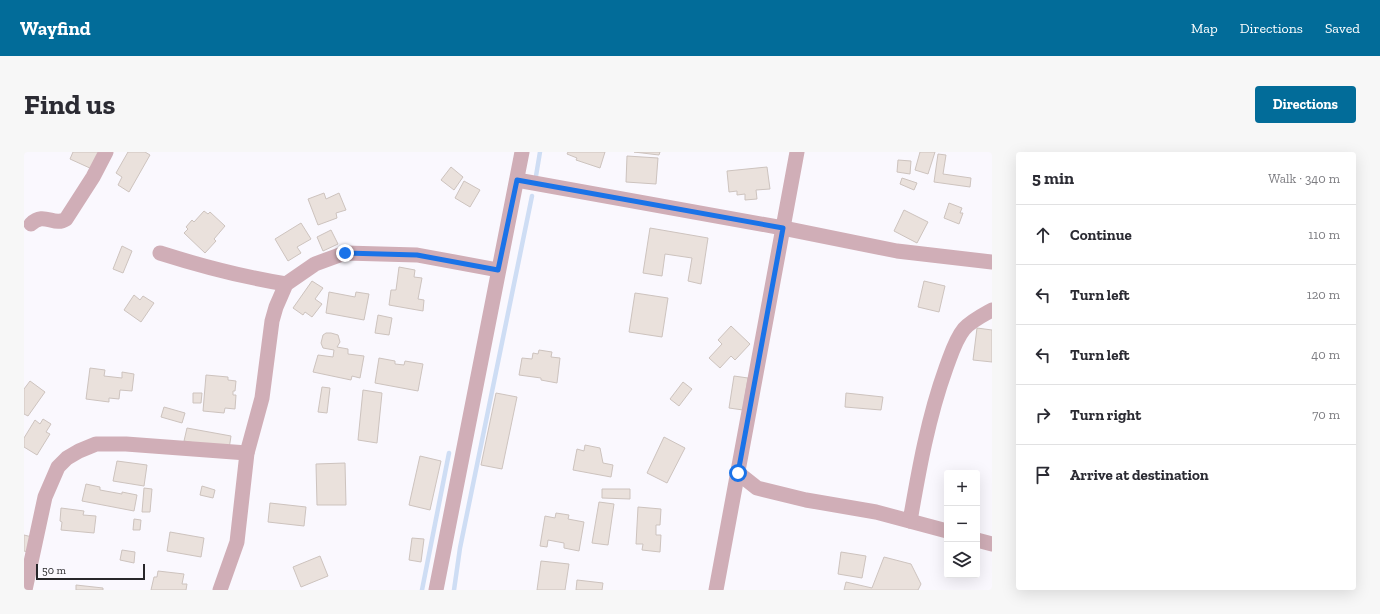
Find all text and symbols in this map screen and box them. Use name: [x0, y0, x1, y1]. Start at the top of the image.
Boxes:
text: Wayfind: [20, 17, 91, 40]
text: Map: [1191, 20, 1218, 37]
text: Directions: [1240, 20, 1303, 37]
text: Saved: [1325, 20, 1360, 37]
button: Directions: [1255, 86, 1356, 123]
text: Find us: [24, 88, 115, 121]
text: 5 min: [1032, 168, 1074, 188]
text: Walk · 340 m: [1268, 171, 1340, 186]
icon: ahead: [1032, 224, 1054, 246]
text: Continue: [1070, 226, 1132, 244]
text: 110 m: [1308, 227, 1340, 242]
route end: [336, 244, 354, 262]
icon: left: [1032, 284, 1054, 306]
text: Turn left: [1070, 286, 1130, 304]
text: 120 m: [1307, 287, 1340, 302]
icon: left: [1032, 344, 1054, 366]
text: Turn left: [1070, 346, 1130, 364]
text: 40 m: [1311, 347, 1340, 362]
icon: right: [1032, 404, 1054, 426]
text: Turn right: [1070, 406, 1141, 424]
text: 70 m: [1312, 407, 1340, 422]
route start: [729, 464, 747, 482]
icon: arrive: [1032, 464, 1054, 486]
text: Arrive at destination: [1070, 466, 1209, 484]
map controls: [944, 470, 980, 578]
button: +: [944, 470, 980, 506]
button: −: [944, 506, 980, 542]
button: layers: [944, 542, 980, 578]
scale bar: [36, 562, 145, 581]
text: 50 m: [42, 564, 66, 577]

